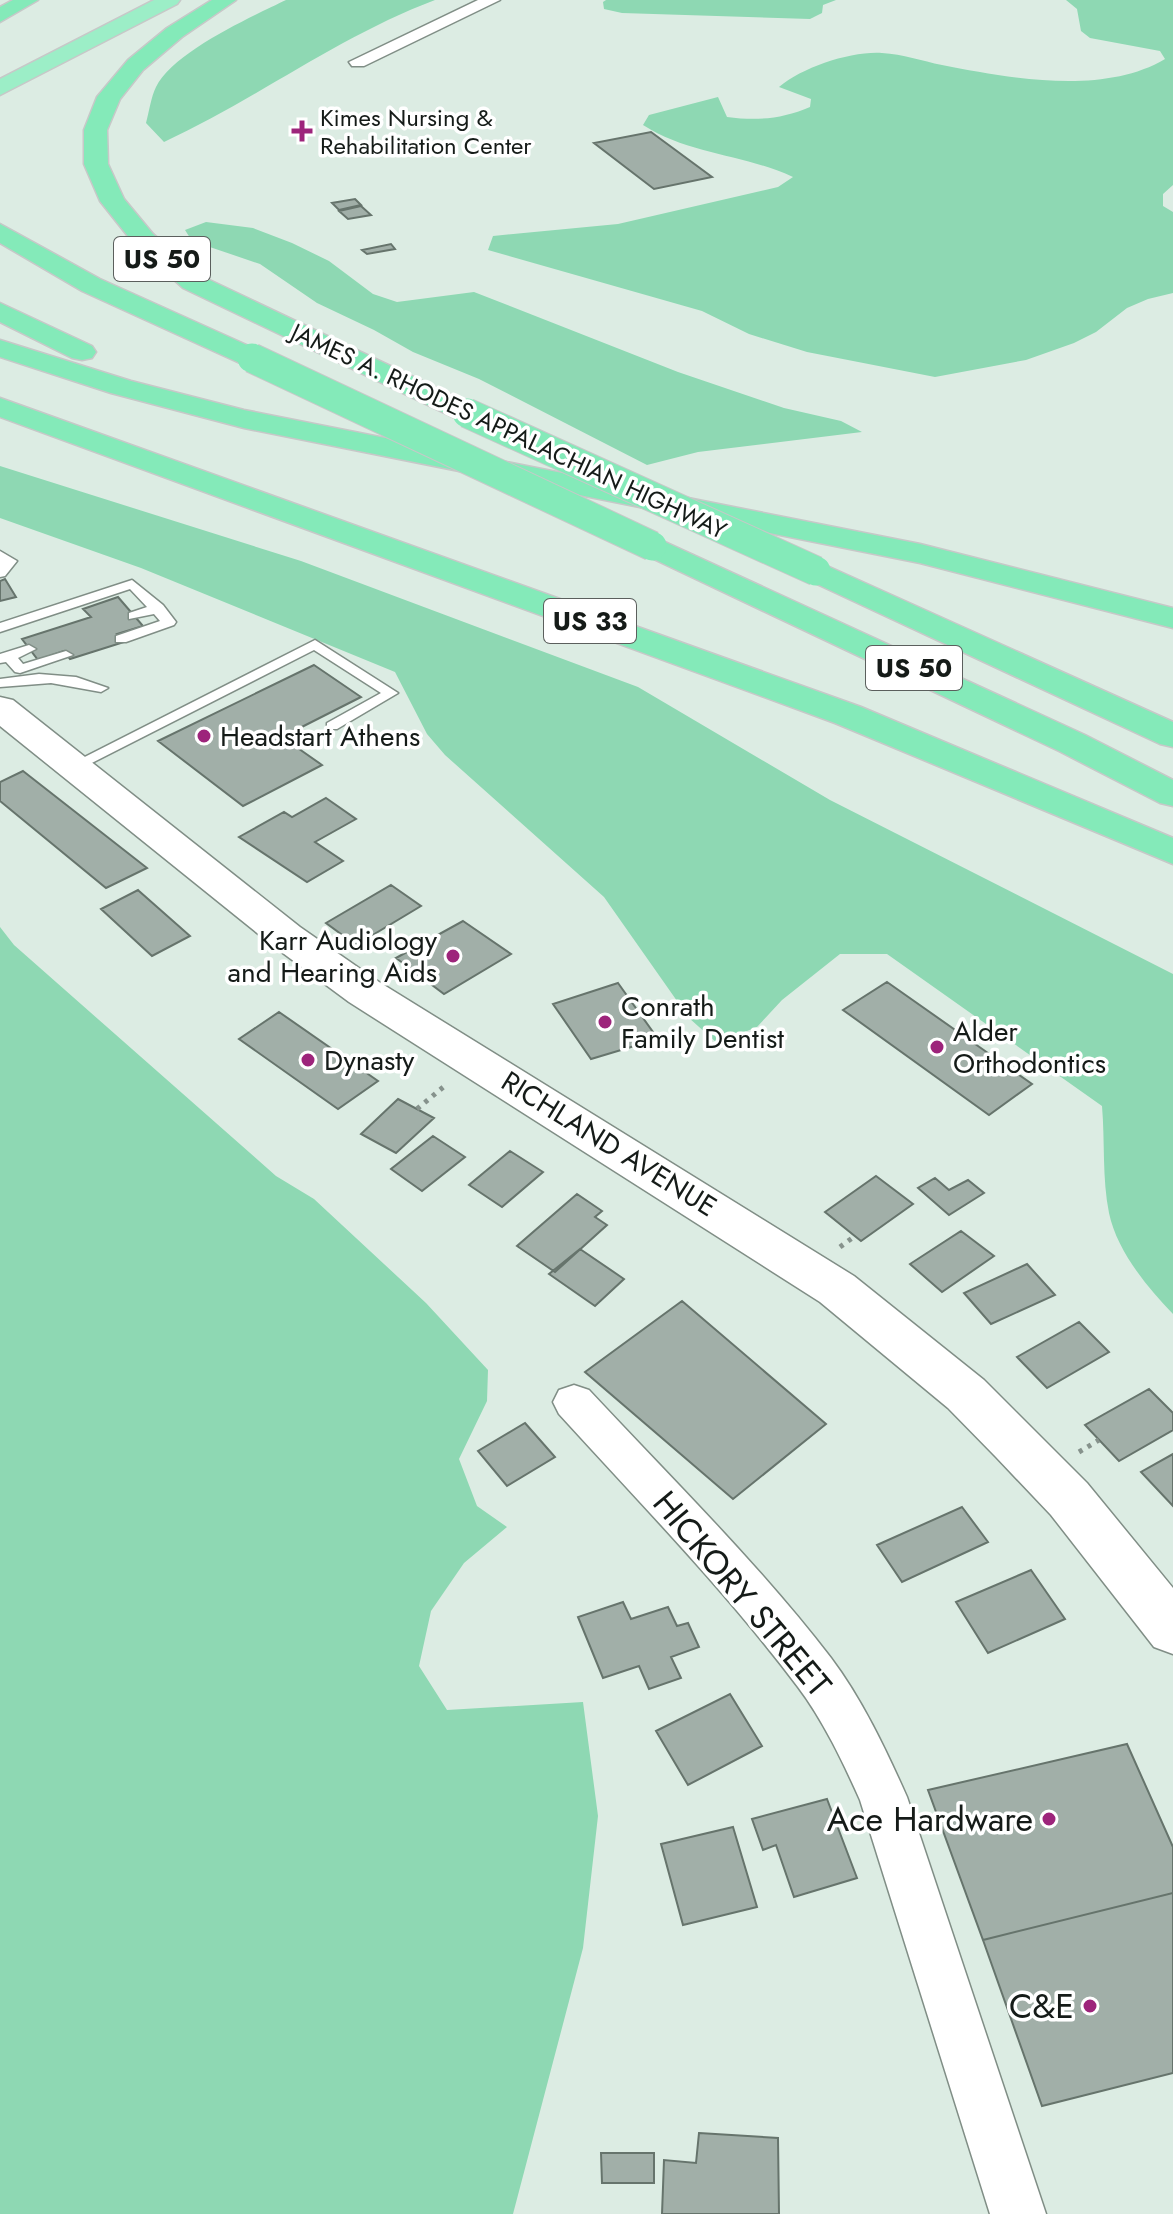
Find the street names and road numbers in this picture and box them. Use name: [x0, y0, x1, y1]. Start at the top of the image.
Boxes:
road number: US 50: [114, 237, 210, 281]
street label: JAMES A. RHODES APPALACHIAN HIGHWAY: [283, 313, 733, 548]
road number: US 33: [544, 599, 636, 643]
road number: US 50: [866, 646, 962, 690]
street label: RICHLAND AVENUE: [493, 1061, 725, 1227]
street label: HICKORY STREET: [641, 1480, 843, 1708]

